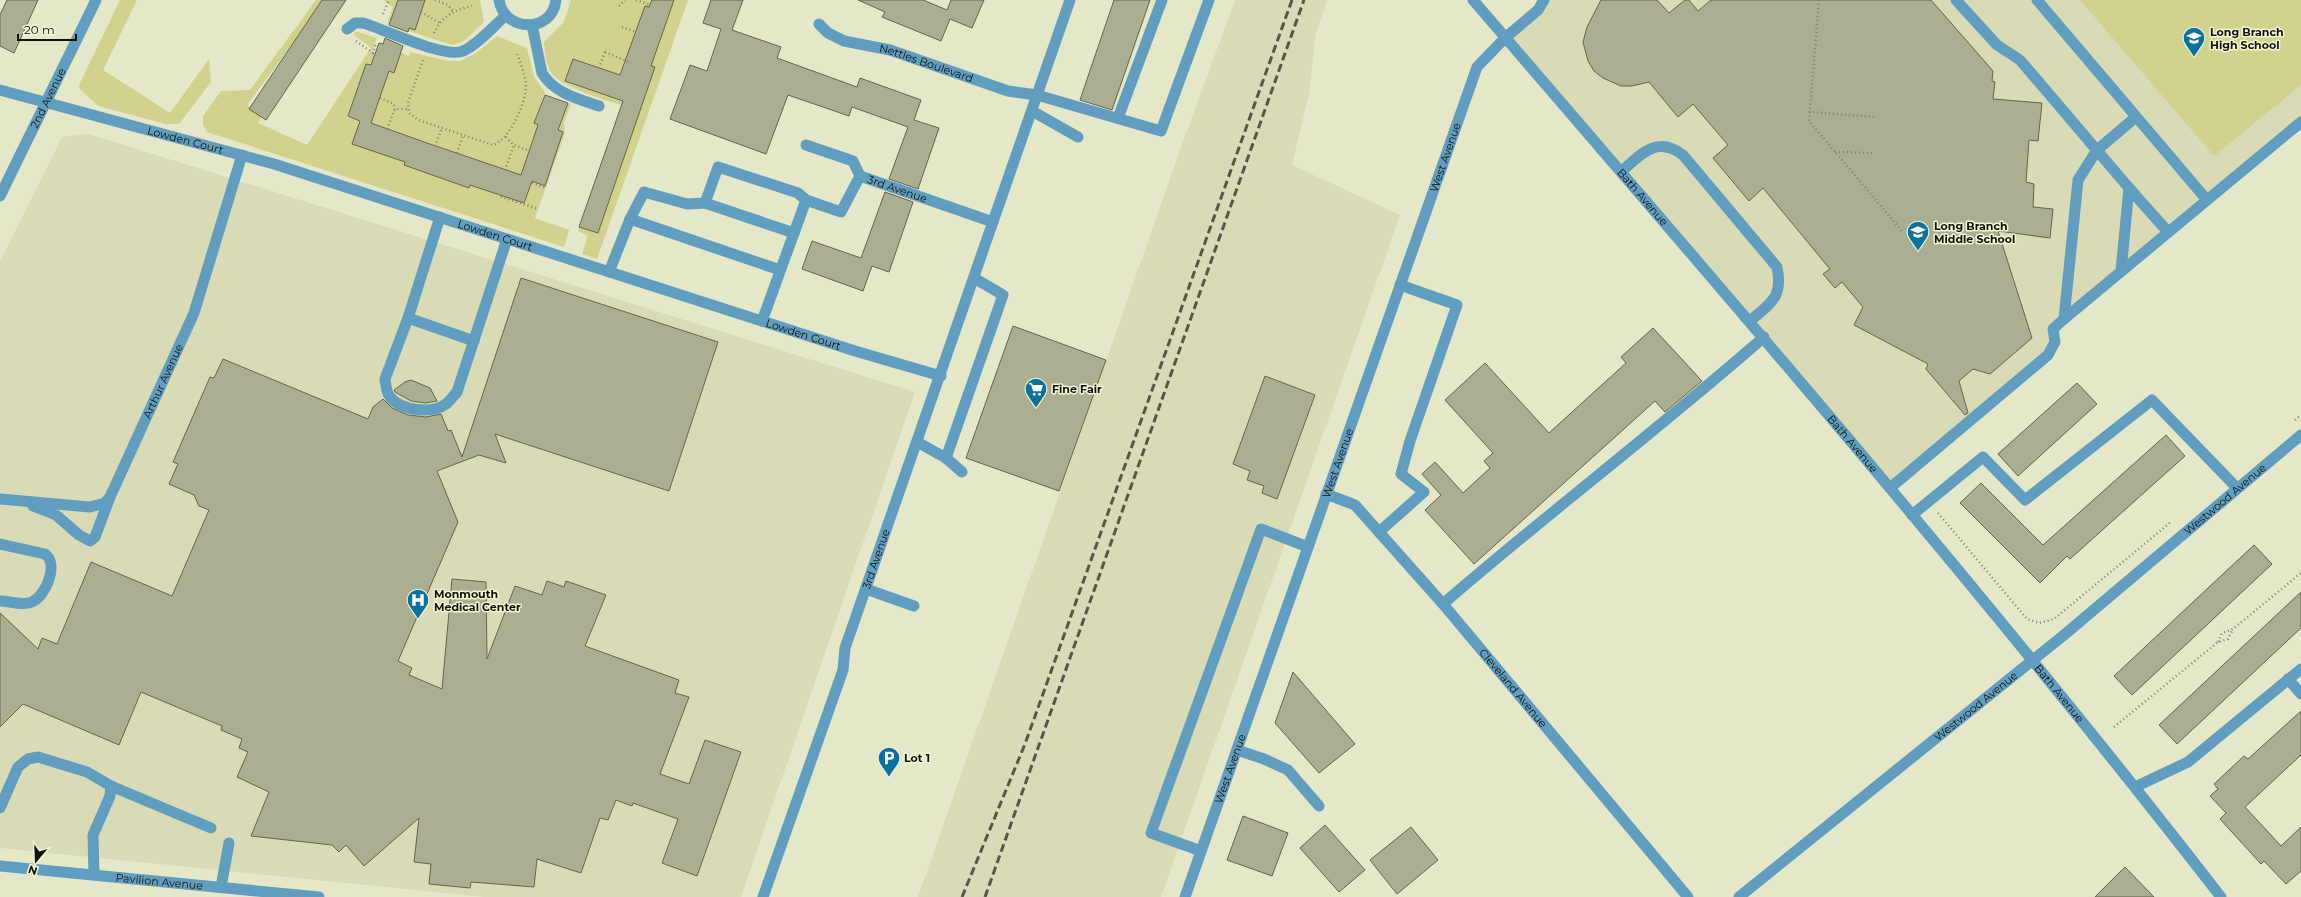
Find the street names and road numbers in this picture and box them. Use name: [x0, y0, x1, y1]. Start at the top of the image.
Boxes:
street label: Nettles Boulevard: [878, 41, 975, 85]
street label: 2nd Avenue: [27, 65, 69, 131]
street label: West Avenue: [1427, 121, 1464, 194]
street label: Lowden Court: [146, 123, 225, 157]
street label: Bath Avenue: [1614, 166, 1671, 229]
street label: 3rd Avenue: [866, 172, 929, 206]
street label: Lowden Court: [456, 217, 535, 254]
street label: Lowden Court: [764, 316, 843, 353]
street label: Arthur Avenue: [140, 341, 186, 421]
street label: Bath Avenue: [1824, 412, 1881, 476]
street label: West Avenue: [1319, 426, 1356, 500]
street label: Westwood Avenue: [2181, 460, 2269, 538]
street label: 3rd Avenue: [859, 527, 893, 591]
street label: Cleveland Avenue: [1476, 646, 1550, 731]
street label: Bath Avenue: [2031, 661, 2087, 726]
street label: Westwood Avenue: [1931, 668, 2021, 744]
street label: West Avenue: [1211, 732, 1249, 805]
street label: Pavilion Avenue: [115, 870, 204, 893]

